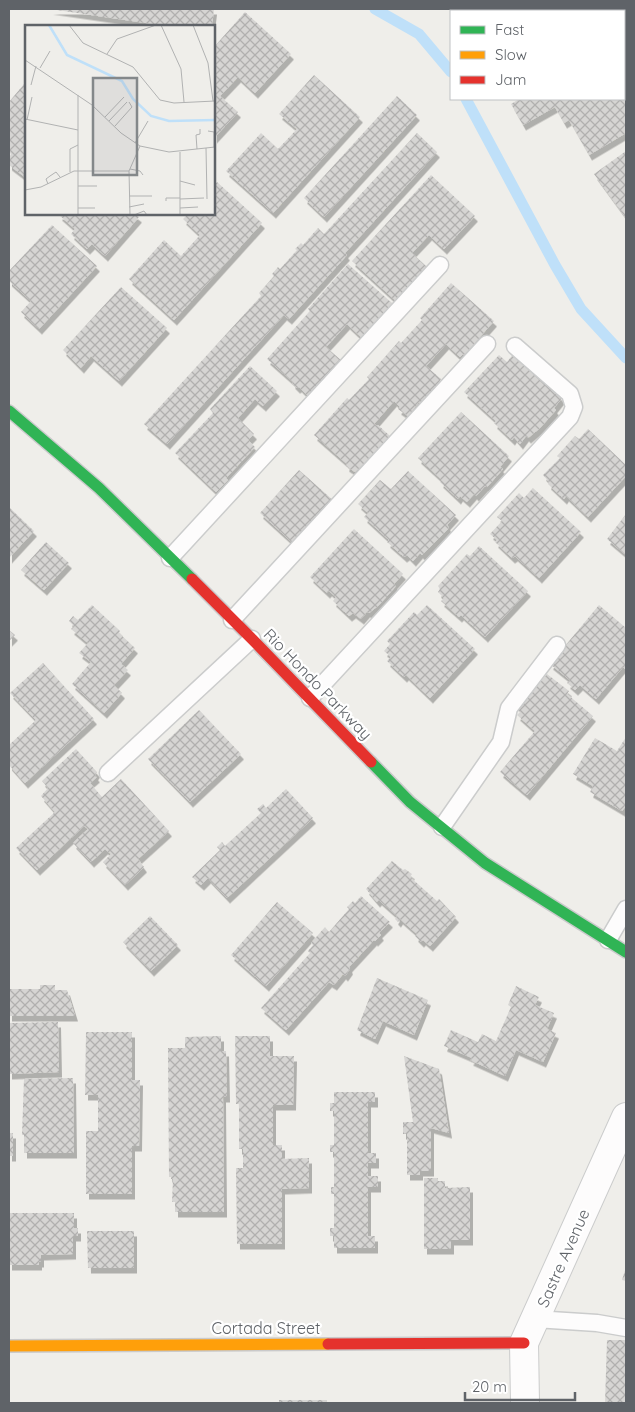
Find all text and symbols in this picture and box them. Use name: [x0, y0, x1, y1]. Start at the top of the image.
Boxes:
legend: [450, 10, 625, 100]
text: Fast: [495, 20, 524, 39]
inset map: [25, 25, 215, 215]
text: Slow: [495, 45, 527, 64]
text: Jam: [495, 70, 526, 89]
street label: Rio Hondo Parkway: [260, 624, 376, 744]
street label: Sastre Avenue: [532, 1206, 594, 1310]
street label: Cortada Street: [212, 1318, 320, 1338]
scale bar: [465, 1370, 575, 1402]
text: 20 m: [472, 1377, 507, 1396]

